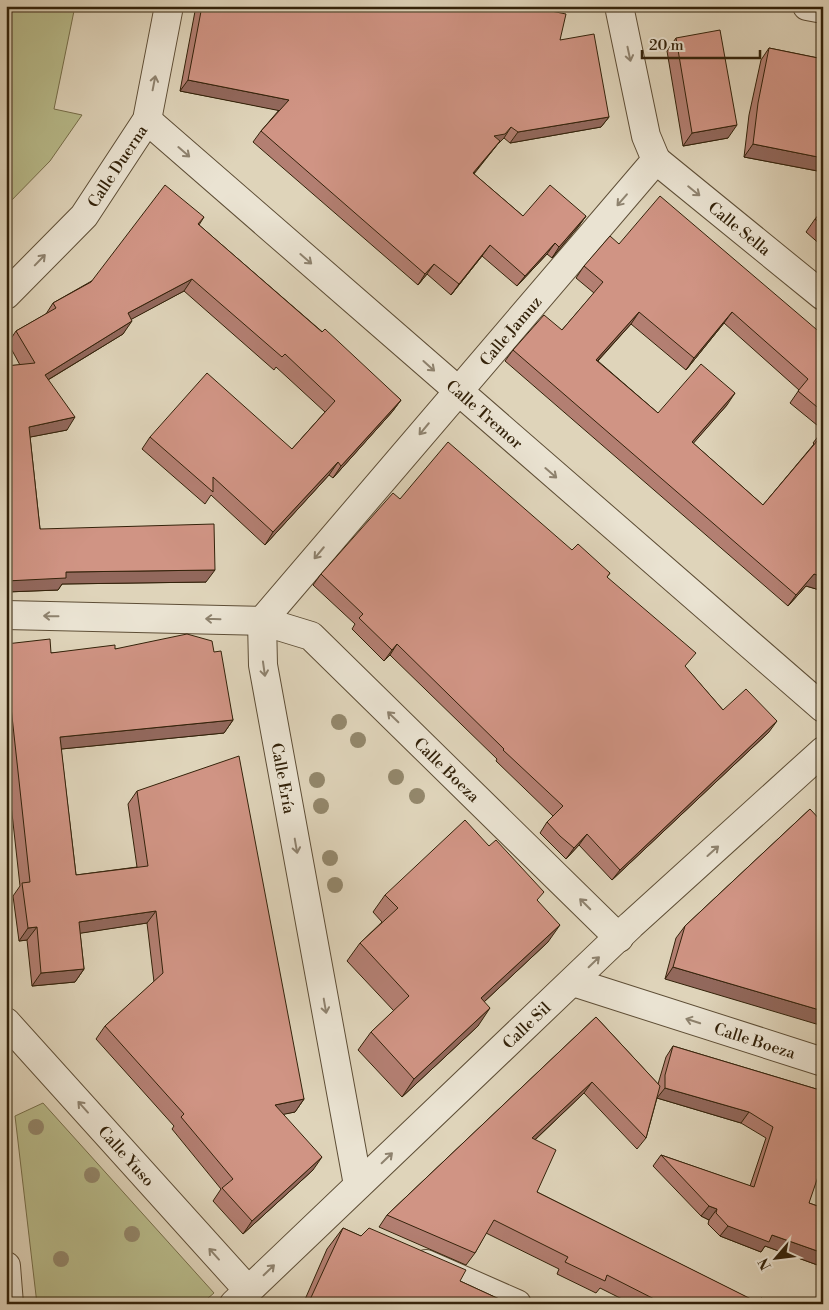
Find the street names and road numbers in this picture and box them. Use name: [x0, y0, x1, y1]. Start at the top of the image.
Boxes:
street label: Calle Duerna: [83, 121, 153, 211]
street label: Calle Sella: [704, 198, 775, 261]
street label: Calle Jamuz: [475, 292, 546, 370]
street label: Calle Tremor: [442, 376, 527, 454]
street label: Calle Boeza: [409, 734, 484, 807]
street label: Calle Ería: [266, 741, 299, 816]
street label: Calle Sil: [499, 998, 555, 1053]
street label: Calle Boeza: [711, 1019, 799, 1064]
street label: Calle Yuso: [93, 1122, 158, 1191]

